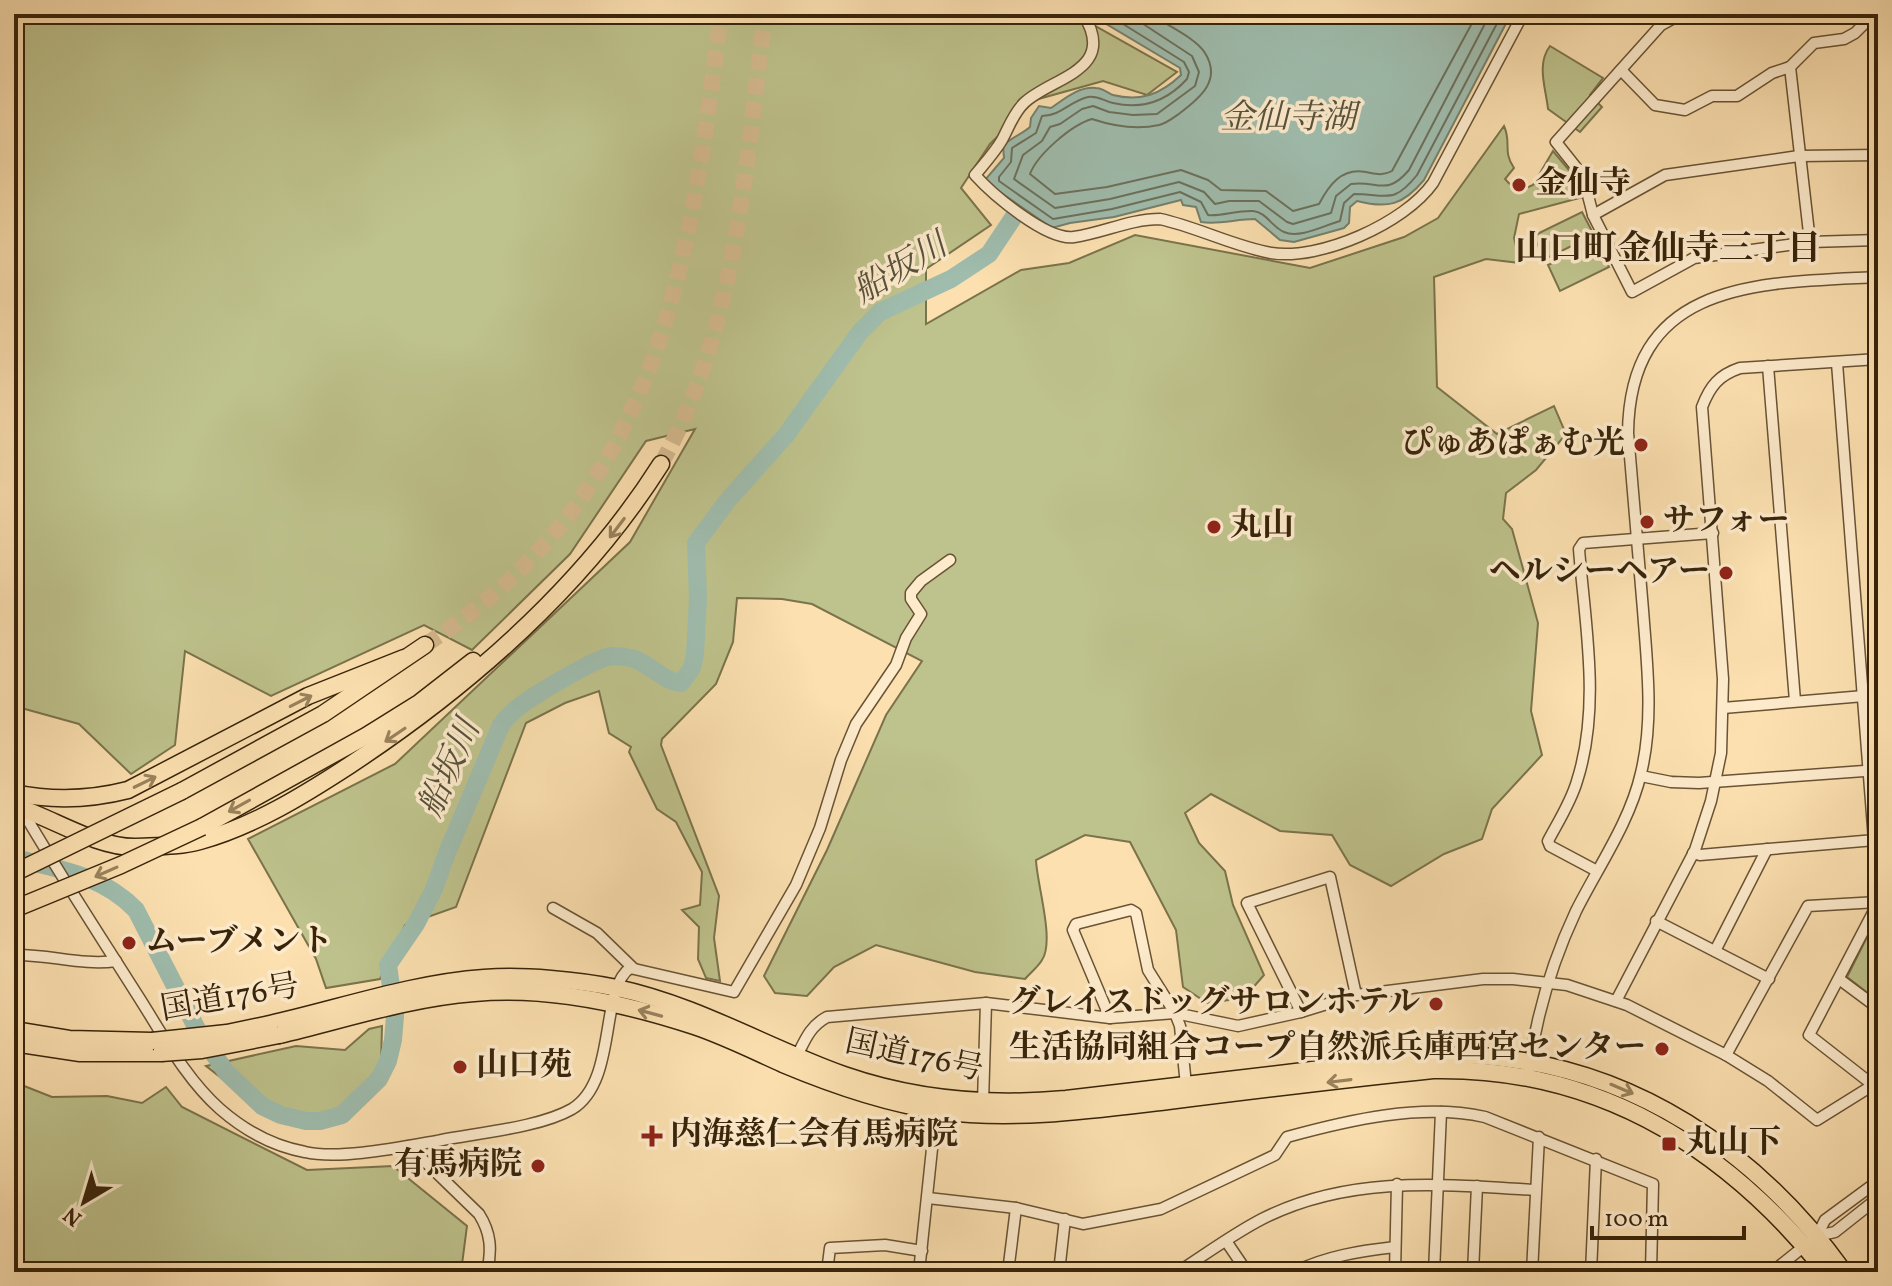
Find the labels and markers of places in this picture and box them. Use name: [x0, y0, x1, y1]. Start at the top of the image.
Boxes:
place label: 金仙寺: [1535, 163, 1631, 207]
marker: 金仙寺: [1510, 176, 1528, 194]
place label: ぴゅあぱぁむ光: [1401, 423, 1625, 467]
marker: ぴゅあぱぁむ光: [1632, 436, 1650, 454]
place label: サフォー: [1663, 500, 1789, 544]
place label: 丸山: [1230, 505, 1294, 549]
marker: サフォー: [1638, 513, 1656, 531]
marker: 丸山: [1205, 518, 1223, 536]
place label: ヘルシーヘアー: [1489, 551, 1710, 595]
marker: ヘルシーヘアー: [1717, 564, 1735, 582]
place label: ムーブメント: [145, 921, 333, 965]
marker: ムーブメント: [120, 934, 138, 952]
place label: グレイスドッグサロンホテル: [1009, 982, 1420, 1026]
marker: グレイスドッグサロンホテル: [1427, 995, 1445, 1013]
place label: 生活協同組合コープ自然派兵庫西宮センター: [1009, 1027, 1646, 1071]
marker: 生活協同組合コープ自然派兵庫西宮センター: [1653, 1040, 1671, 1058]
place label: 山口苑: [476, 1045, 572, 1089]
marker: 山口苑: [451, 1058, 469, 1076]
place label: 内海慈仁会有馬病院: [670, 1114, 958, 1158]
place label: 丸山下: [1685, 1122, 1781, 1166]
marker: 内海慈仁会有馬病院: [641, 1125, 663, 1147]
marker: 丸山下: [1660, 1135, 1678, 1153]
place label: 有馬病院: [394, 1144, 522, 1188]
marker: 有馬病院: [529, 1157, 547, 1175]

